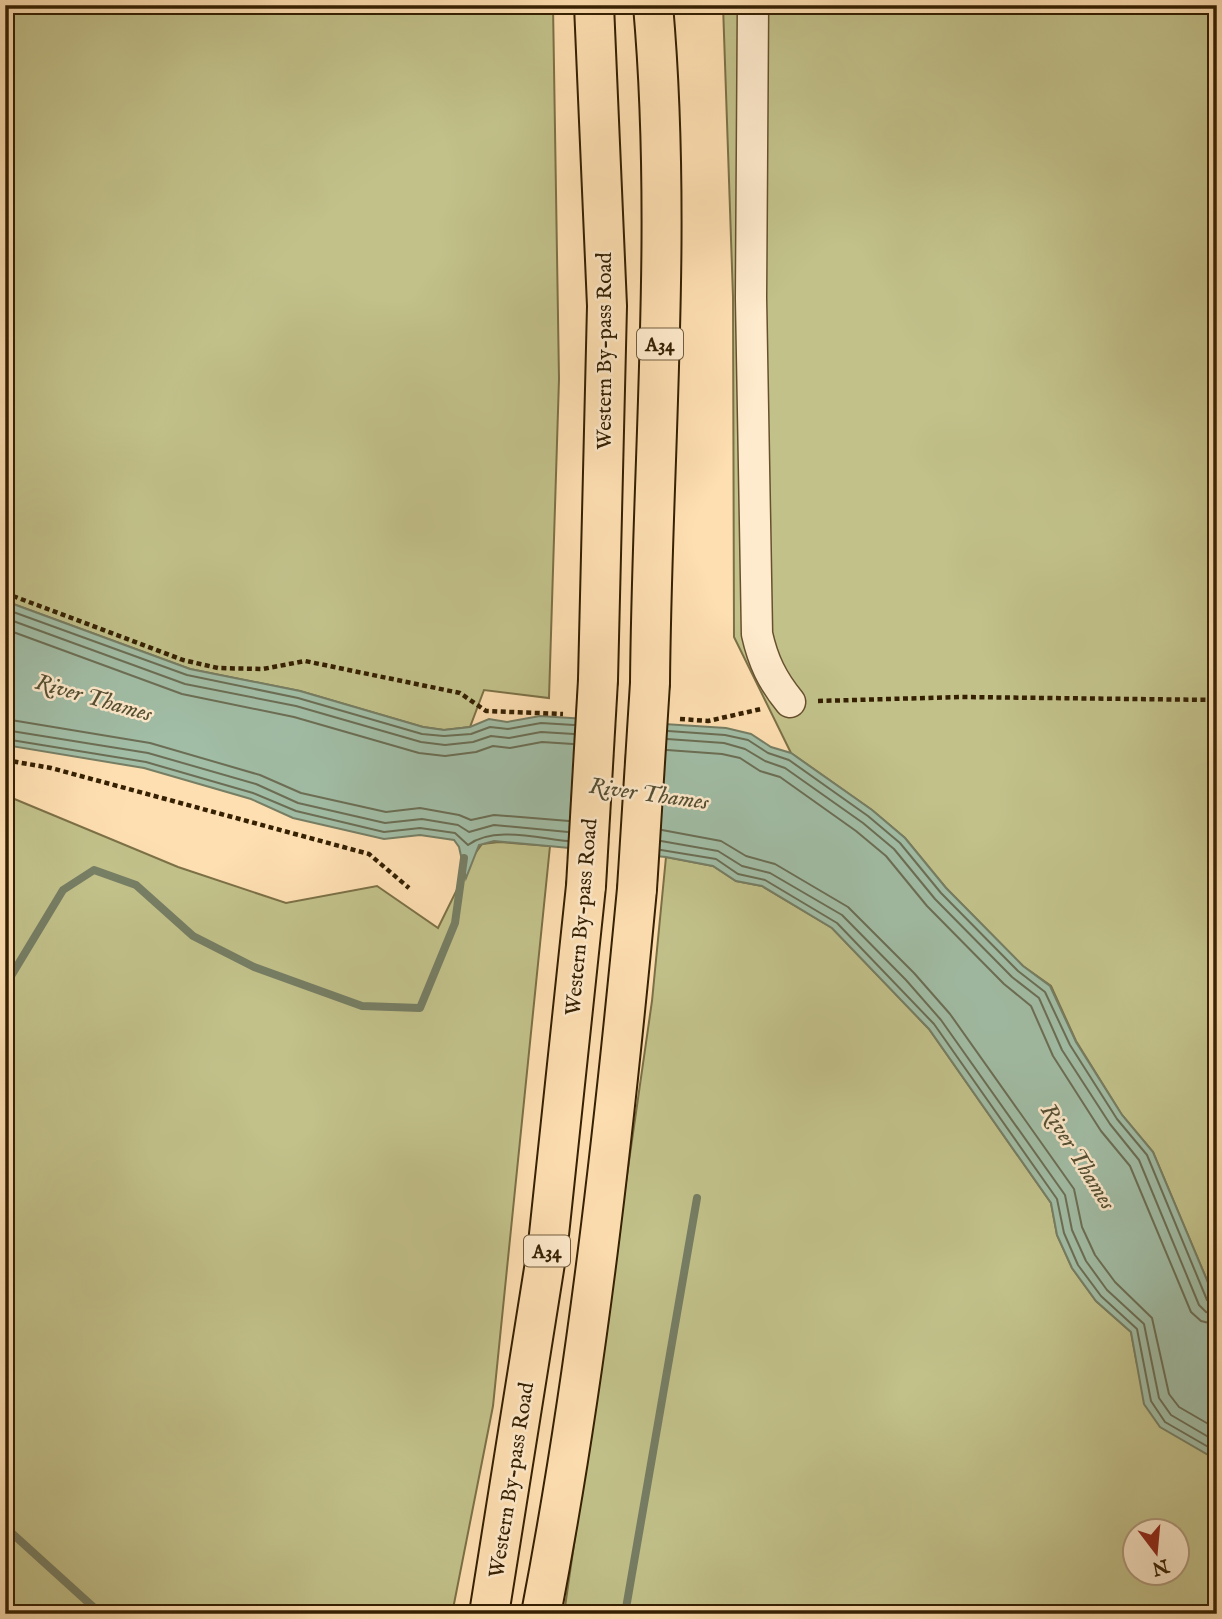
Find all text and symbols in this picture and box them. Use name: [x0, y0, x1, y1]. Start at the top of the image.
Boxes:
street label: Western By-pass Road: [592, 251, 619, 450]
road number: A34: [637, 328, 683, 360]
water label: River Thames: [32, 668, 156, 729]
water label: River Thames: [587, 772, 711, 817]
street label: Western By-pass Road: [560, 817, 605, 1017]
water label: River Thames: [1034, 1098, 1122, 1216]
road number: A34: [524, 1236, 570, 1266]
street label: Western By-pass Road: [484, 1380, 541, 1580]
north arrow: [1120, 1518, 1190, 1588]
text: N: [1148, 1552, 1172, 1580]

